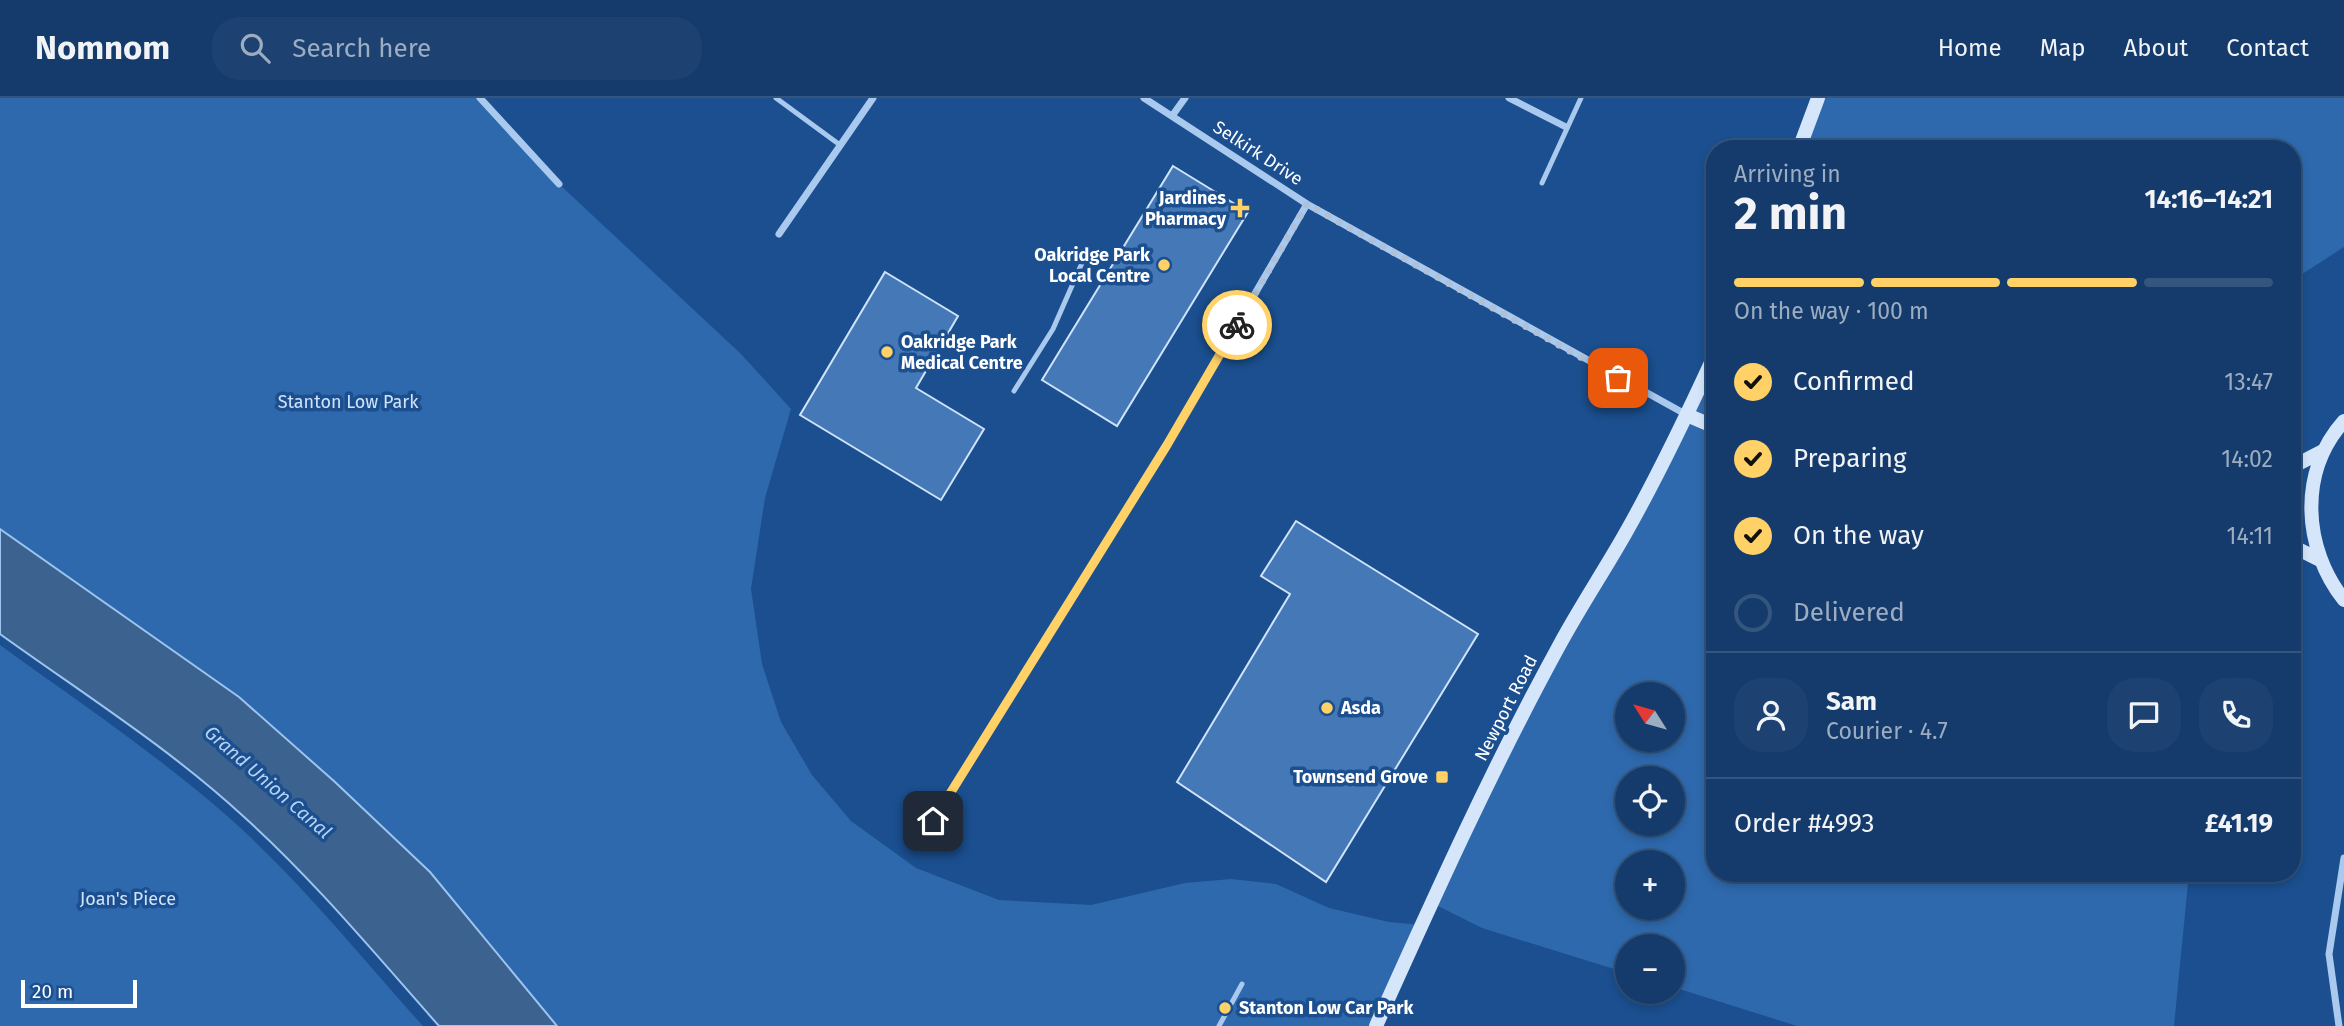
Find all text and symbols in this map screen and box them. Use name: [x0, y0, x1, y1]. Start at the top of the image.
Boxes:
search box: [212, 17, 702, 80]
text: Nomnom: [35, 28, 170, 68]
icon: search: [236, 29, 274, 67]
text: Search here: [292, 33, 431, 64]
text: Home: [1938, 34, 2002, 62]
text: Map: [2040, 34, 2086, 62]
text: About: [2124, 34, 2188, 62]
text: Contact: [2226, 34, 2309, 62]
street label: Selkirk Drive: [1209, 116, 1307, 190]
text: Arriving in: [1734, 160, 1841, 188]
text: 14:16–14:21: [2145, 184, 2273, 215]
text: 2 min: [1734, 186, 1847, 241]
place label: Jardines Pharmacy: [1145, 187, 1227, 230]
marker: Jardines Pharmacy: [1232, 200, 1248, 216]
place label: Oakridge Park Local Centre: [1034, 244, 1151, 287]
marker: Oakridge Park Local Centre: [1156, 257, 1172, 273]
courier: [1202, 290, 1272, 360]
text: On the way · 100 m: [1734, 297, 1929, 325]
icon: bike: [1218, 306, 1256, 344]
place label: Oakridge Park Medical Centre: [901, 331, 1023, 374]
marker: Oakridge Park Medical Centre: [879, 344, 895, 360]
pin: [1588, 348, 1648, 408]
icon: bag: [1599, 359, 1637, 397]
icon: check: [1734, 363, 1772, 401]
text: Confirmed: [1793, 366, 1914, 397]
text: 13:47: [2224, 368, 2273, 396]
park label: Stanton Low Park: [278, 391, 419, 413]
icon: check: [1734, 440, 1772, 478]
text: Preparing: [1793, 443, 1906, 474]
text: 14:02: [2221, 445, 2273, 473]
icon: check: [1734, 517, 1772, 555]
text: On the way: [1793, 520, 1924, 551]
text: 14:11: [2227, 522, 2273, 550]
text: Delivered: [1793, 597, 1905, 628]
street label: Newport Road: [1470, 651, 1542, 765]
button: person: [1734, 678, 1808, 752]
button: chat: [2107, 678, 2181, 752]
button: phone: [2199, 678, 2273, 752]
north arrow: [1615, 682, 1685, 752]
map controls: [1615, 682, 1685, 1004]
text: Sam: [1826, 686, 1877, 717]
place label: Asda: [1340, 697, 1381, 719]
marker: Asda: [1319, 700, 1335, 716]
text: Courier · 4.7: [1826, 717, 1948, 745]
water label: Grand Union Canal: [200, 721, 336, 843]
place label: Townsend Grove: [1293, 766, 1428, 788]
button: locate: [1615, 766, 1685, 836]
marker: Townsend Grove: [1434, 769, 1450, 785]
pin: [903, 791, 963, 851]
icon: home: [914, 802, 952, 840]
text: Order #4993: [1734, 808, 1874, 839]
text: £41.19: [2205, 808, 2273, 839]
button: +: [1615, 850, 1685, 920]
park label: Joan's Piece: [80, 888, 176, 910]
button: −: [1615, 934, 1685, 1004]
scale bar: [21, 977, 136, 1009]
text: 20 m: [32, 980, 73, 1003]
place label: Stanton Low Car Park: [1239, 997, 1415, 1019]
marker: Stanton Low Car Park: [1217, 1000, 1233, 1016]

